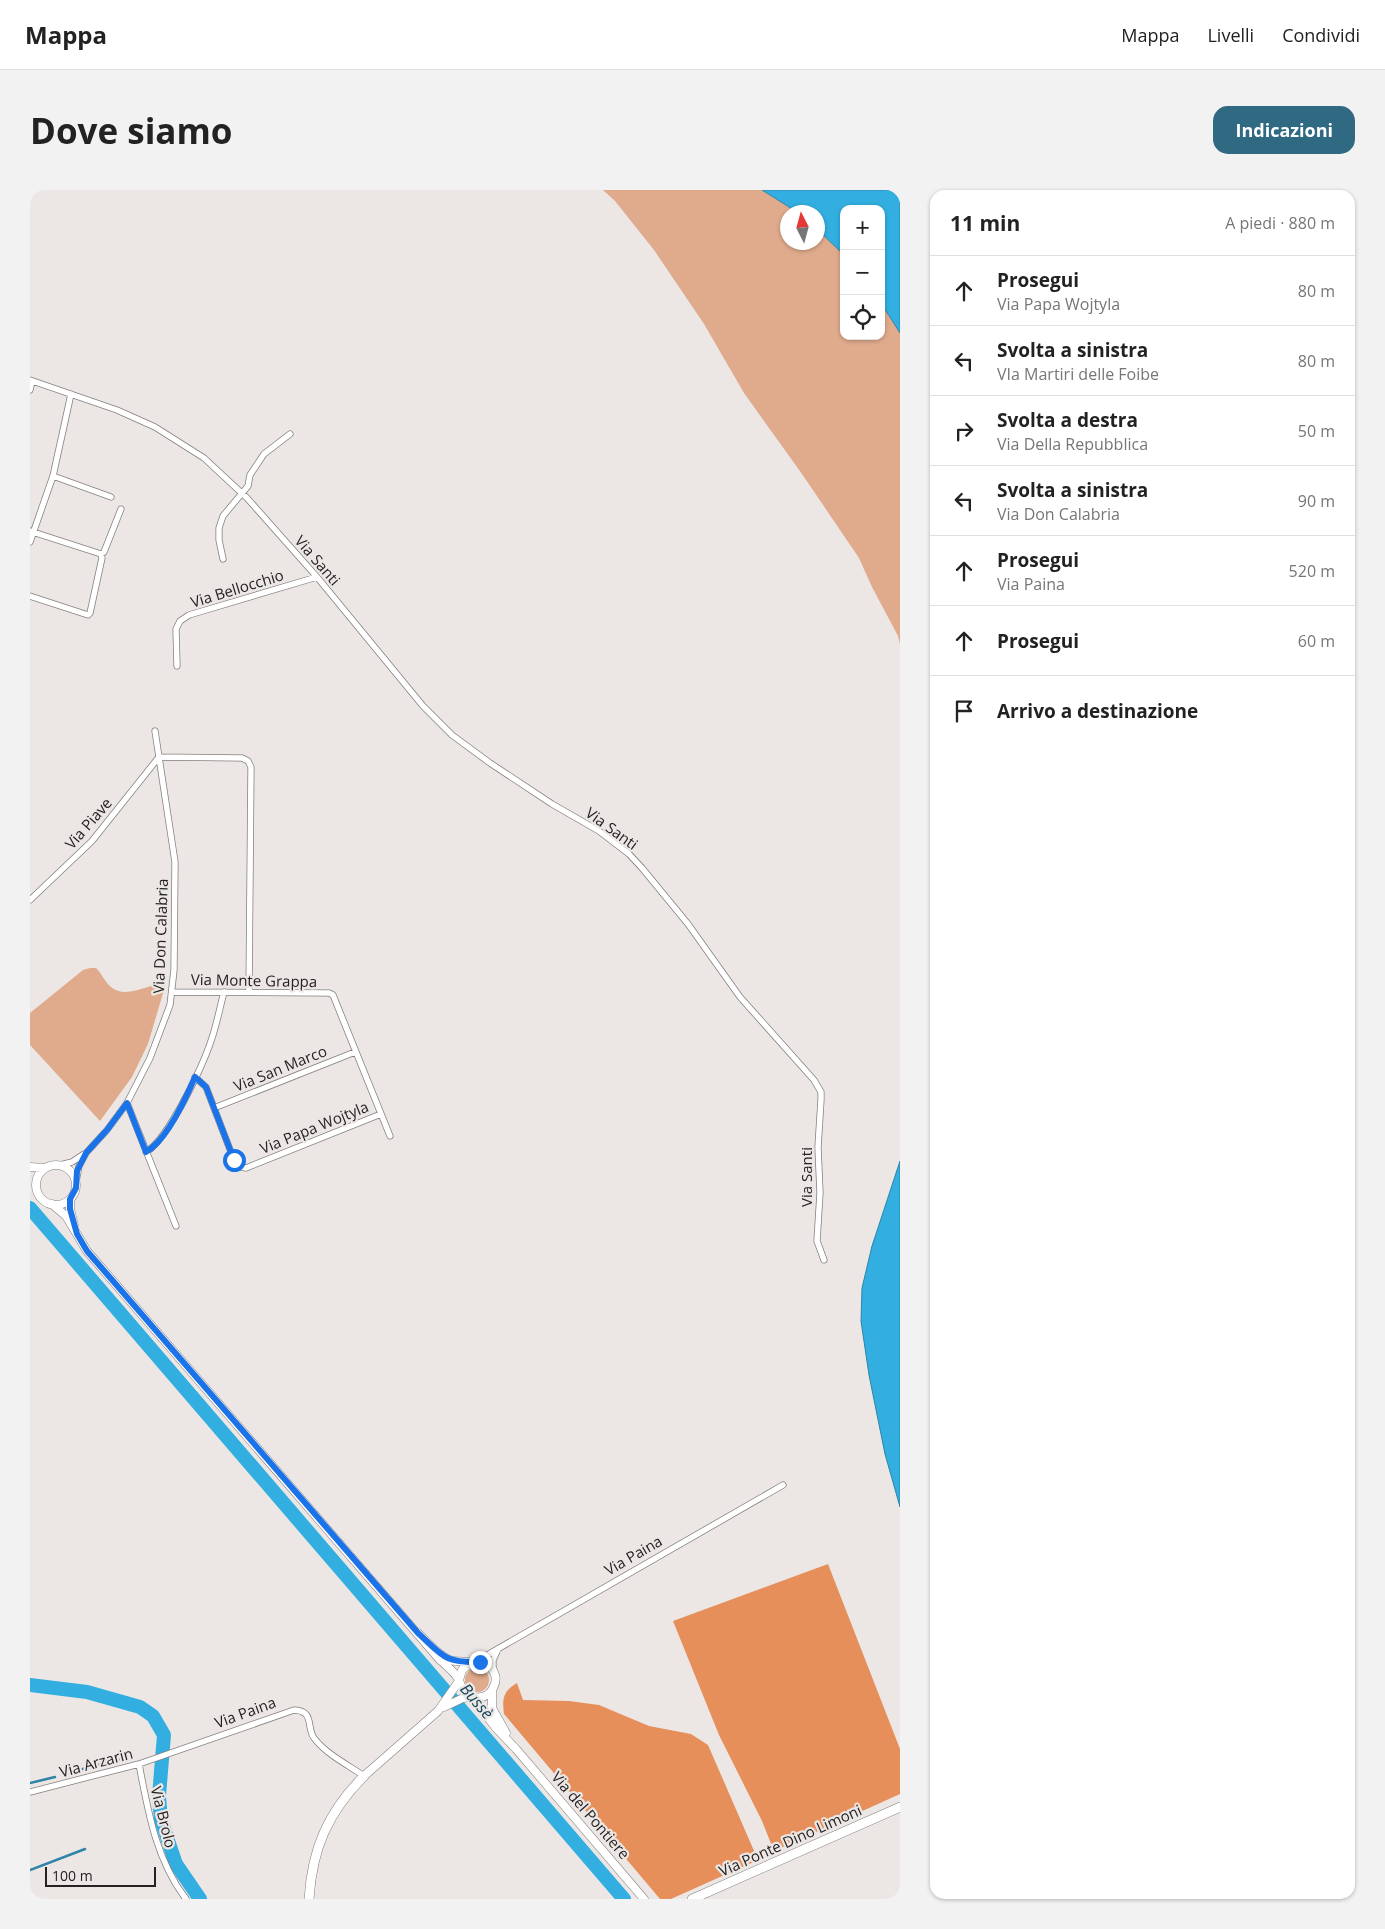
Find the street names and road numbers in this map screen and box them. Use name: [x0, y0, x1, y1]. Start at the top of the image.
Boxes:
street label: Via Santi: [291, 531, 345, 589]
street label: Via Bellocchio: [188, 564, 286, 612]
street label: Via Piave: [60, 793, 116, 853]
street label: Via Santi: [582, 802, 642, 854]
street label: Via Don Calabria: [148, 878, 172, 994]
street label: Via Monte Grappa: [191, 969, 317, 991]
street label: Via San Marco: [230, 1040, 330, 1096]
street label: Via Papa Wojtyla: [257, 1096, 371, 1158]
street label: Via Santi: [796, 1147, 816, 1207]
street label: Via Paina: [600, 1530, 666, 1580]
street label: Via Paina: [212, 1692, 278, 1732]
street label: Via Arzarin: [57, 1743, 135, 1781]
street label: Via del Pontiere: [547, 1767, 635, 1863]
street label: Via Brolo: [147, 1784, 181, 1850]
street label: Via Ponte Dino Limoni: [716, 1800, 864, 1880]

